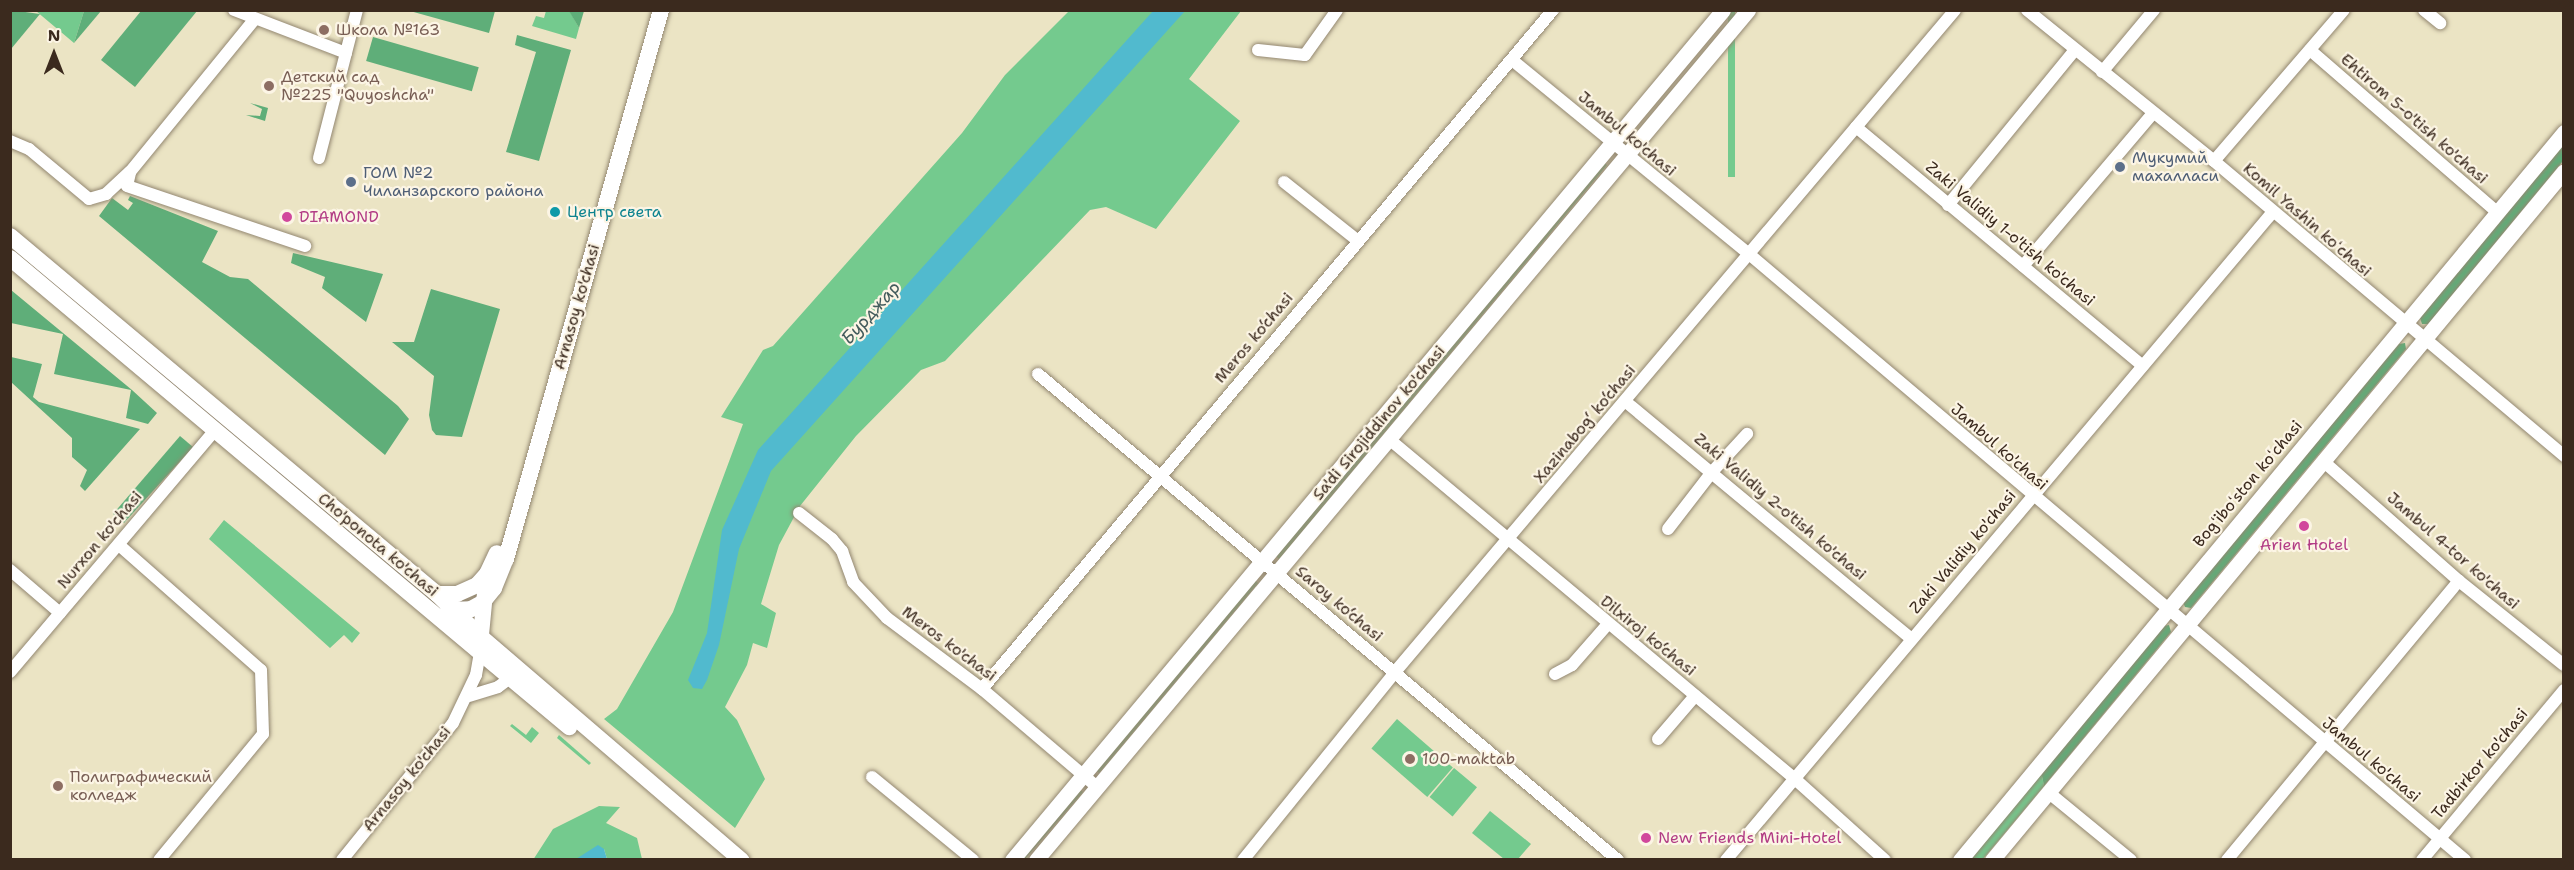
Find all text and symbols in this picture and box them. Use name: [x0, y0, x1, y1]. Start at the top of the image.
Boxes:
place label: Школа №163: [336, 20, 440, 40]
marker: Школа №163: [317, 23, 331, 37]
north arrow: [24, 24, 84, 84]
text: N: [48, 25, 60, 46]
street label: Ehtirom 5-o'tish ko'chasi: [2336, 50, 2492, 188]
place label: Детский сад №225 "Quyoshcha": [281, 67, 434, 105]
marker: Детский сад №225 "Quyoshcha": [262, 79, 276, 93]
street label: Jambul ko'chasi: [1574, 87, 1680, 181]
place label: Мукумий махалласи: [2132, 148, 2219, 186]
street label: Zaki Validiy 1-o'tish ko'chasi: [1922, 158, 2098, 310]
street label: Komil Yashin koʻchasi: [2239, 159, 2375, 281]
marker: Мукумий махалласи: [2113, 160, 2127, 174]
place label: ГОМ №2 Чиланзарского района: [363, 163, 543, 201]
marker: ГОМ №2 Чиланзарского района: [344, 175, 358, 189]
place label: Центр света: [567, 202, 662, 222]
marker: Центр света: [548, 205, 562, 219]
place label: DIAMOND: [299, 207, 379, 227]
marker: DIAMOND: [280, 210, 294, 224]
street label: Arnasoy ko'chasi: [550, 242, 604, 372]
water label: Бурджар: [837, 277, 905, 349]
street label: Meros ko‘chasi: [1211, 289, 1297, 387]
street label: Sa'di Sirojiddinov ko'chasi: [1309, 342, 1449, 504]
street label: Xazinabog‘ ko‘chasi: [1530, 361, 1640, 487]
street label: Jambul ko'chasi: [1947, 400, 2051, 494]
street label: Bogʻiboʻston koʻchasi: [2189, 417, 2307, 551]
street label: Zaki Validiy 2-o'tish ko'chasi: [1690, 429, 1870, 585]
street label: Zaki Validiy ko'chasi: [1906, 486, 2020, 618]
street label: Nurxon ko'chasi: [54, 487, 146, 593]
street label: Jambul 4-tor ko'chasi: [2383, 488, 2523, 614]
street label: Cho'ponota ko'chasi: [314, 489, 442, 601]
marker: Arien Hotel: [2297, 519, 2311, 533]
place label: Arien Hotel: [2260, 535, 2348, 555]
street label: Saroy ko‘chasi: [1291, 562, 1387, 646]
street label: Dilxiroj ko‘chasi: [1596, 592, 1700, 680]
street label: Meros ko'chasi: [898, 602, 1000, 686]
street label: Tadbirkor ko'chasi: [2428, 705, 2532, 823]
street label: Jambul ko'chasi: [2318, 713, 2424, 807]
street label: Arnasoy ko'chasi: [359, 723, 455, 835]
place label: 100-maktab: [1422, 749, 1515, 769]
marker: 100-maktab: [1403, 752, 1417, 766]
place label: Полиграфический колледж: [70, 767, 212, 805]
marker: Полиграфический колледж: [51, 779, 65, 793]
place label: New Friends Mini-Hotel: [1658, 828, 1841, 848]
marker: New Friends Mini-Hotel: [1639, 831, 1653, 845]

